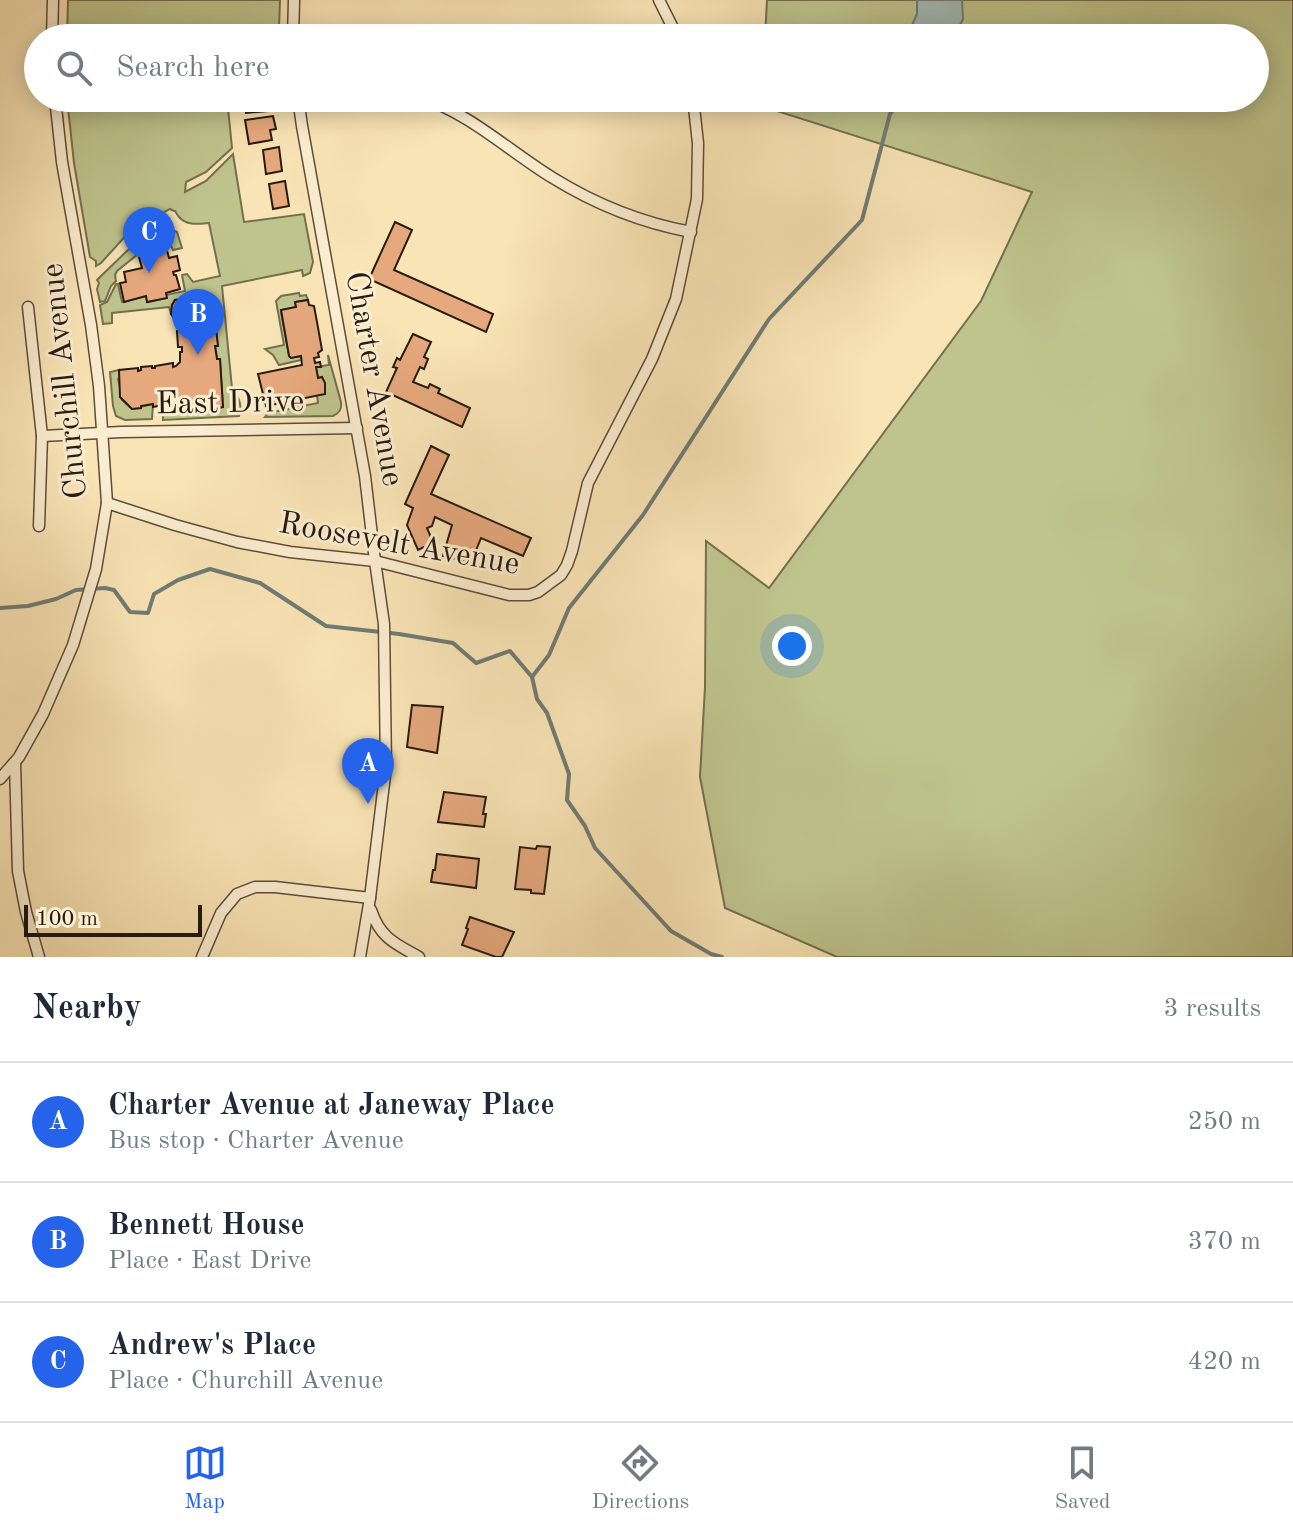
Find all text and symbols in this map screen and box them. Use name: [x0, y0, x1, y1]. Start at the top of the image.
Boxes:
search box: [24, 24, 1269, 112]
icon: search: [52, 46, 96, 90]
text: Search here: [116, 53, 270, 83]
pin: C: [123, 207, 175, 273]
street label: Churchill Avenue: [38, 262, 94, 500]
street label: Charter Avenue: [338, 269, 408, 489]
pin: B: [172, 289, 224, 355]
street label: East Drive: [155, 387, 305, 421]
street label: Roosevelt Avenue: [276, 508, 522, 582]
your location: [772, 626, 812, 666]
pin: A: [342, 738, 394, 804]
scale bar: [24, 901, 202, 937]
text: 100 m: [36, 908, 98, 930]
text: Nearby: [32, 992, 142, 1026]
text: 3 results: [1163, 996, 1261, 1022]
text: Charter Avenue at Janeway Place: [108, 1091, 555, 1121]
text: A: [48, 1109, 68, 1135]
text: 250 m: [1188, 1109, 1261, 1135]
text: Bus stop · Charter Avenue: [108, 1128, 404, 1154]
text: Bennett House: [108, 1211, 305, 1241]
text: B: [49, 1229, 67, 1255]
text: 370 m: [1188, 1229, 1261, 1255]
text: Place · East Drive: [108, 1248, 312, 1274]
text: Andrew's Place: [108, 1331, 316, 1361]
text: C: [49, 1349, 67, 1375]
text: 420 m: [1188, 1349, 1261, 1375]
text: Place · Churchill Avenue: [108, 1368, 383, 1394]
tab: Map: [183, 1441, 227, 1516]
tab: Directions: [592, 1441, 689, 1516]
tab: Saved: [1054, 1441, 1110, 1516]

